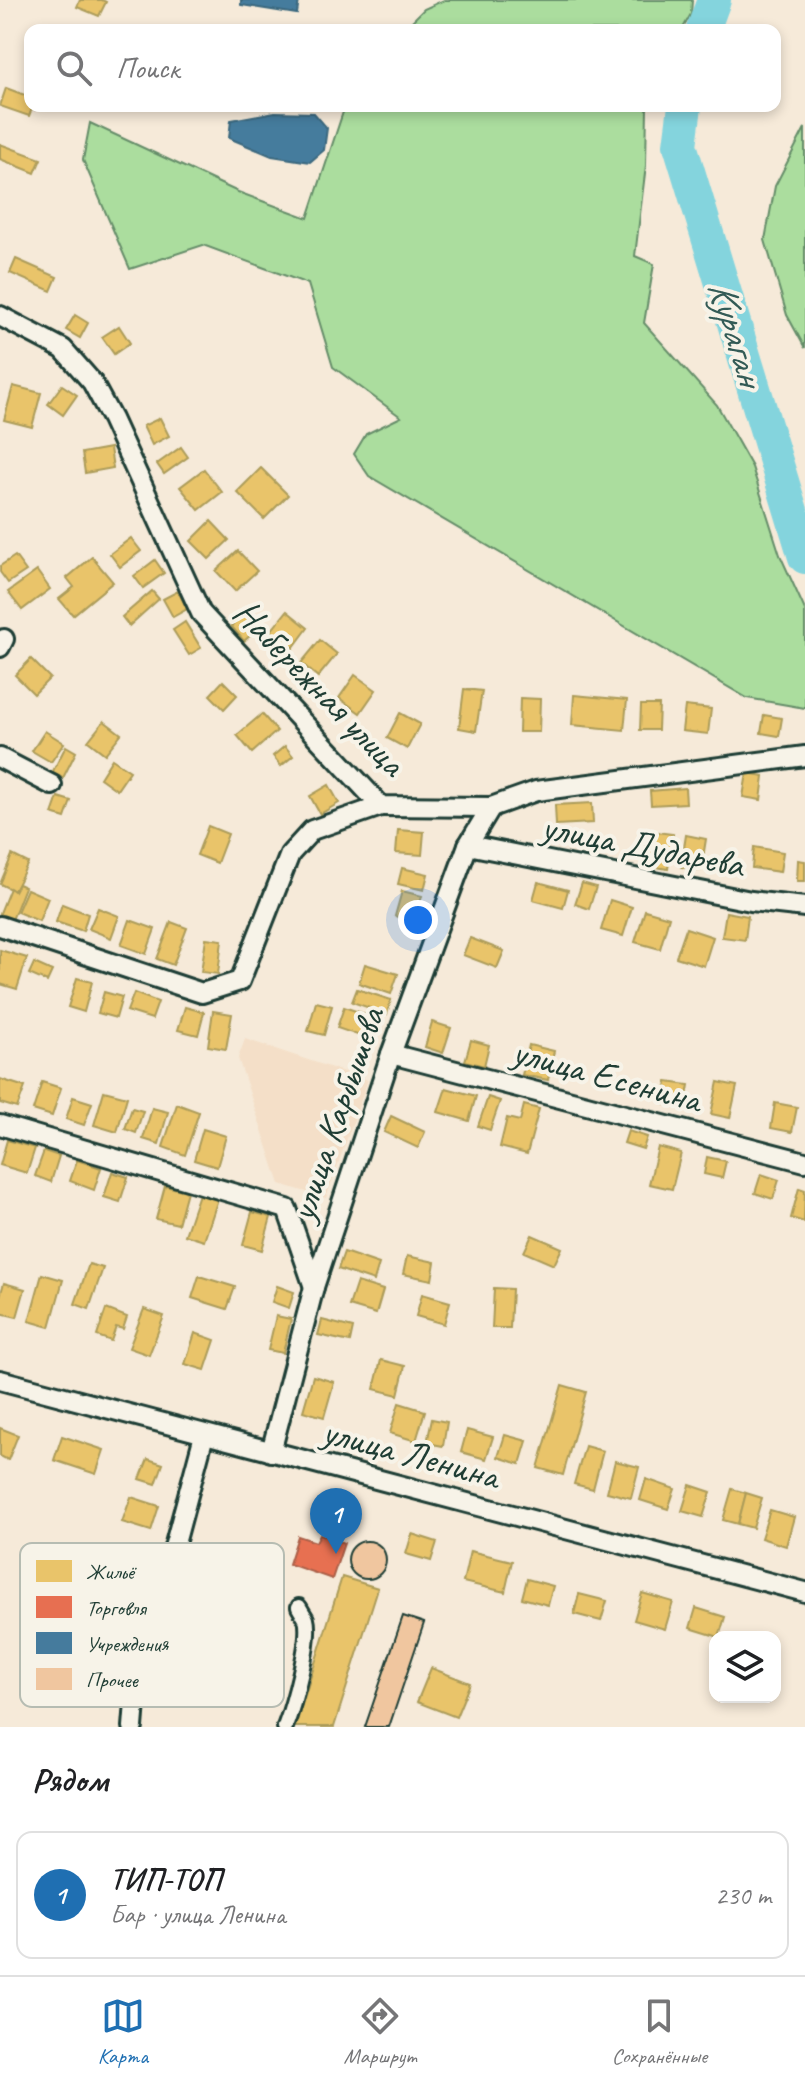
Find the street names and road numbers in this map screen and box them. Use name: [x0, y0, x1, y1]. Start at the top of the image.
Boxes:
street label: Набережная улица: [224, 589, 418, 788]
street label: улица Дударева: [536, 803, 750, 889]
street label: улица Карбышева: [277, 999, 396, 1229]
street label: улица Есенина: [506, 1027, 709, 1124]
street label: улица Ленина: [316, 1407, 507, 1500]

